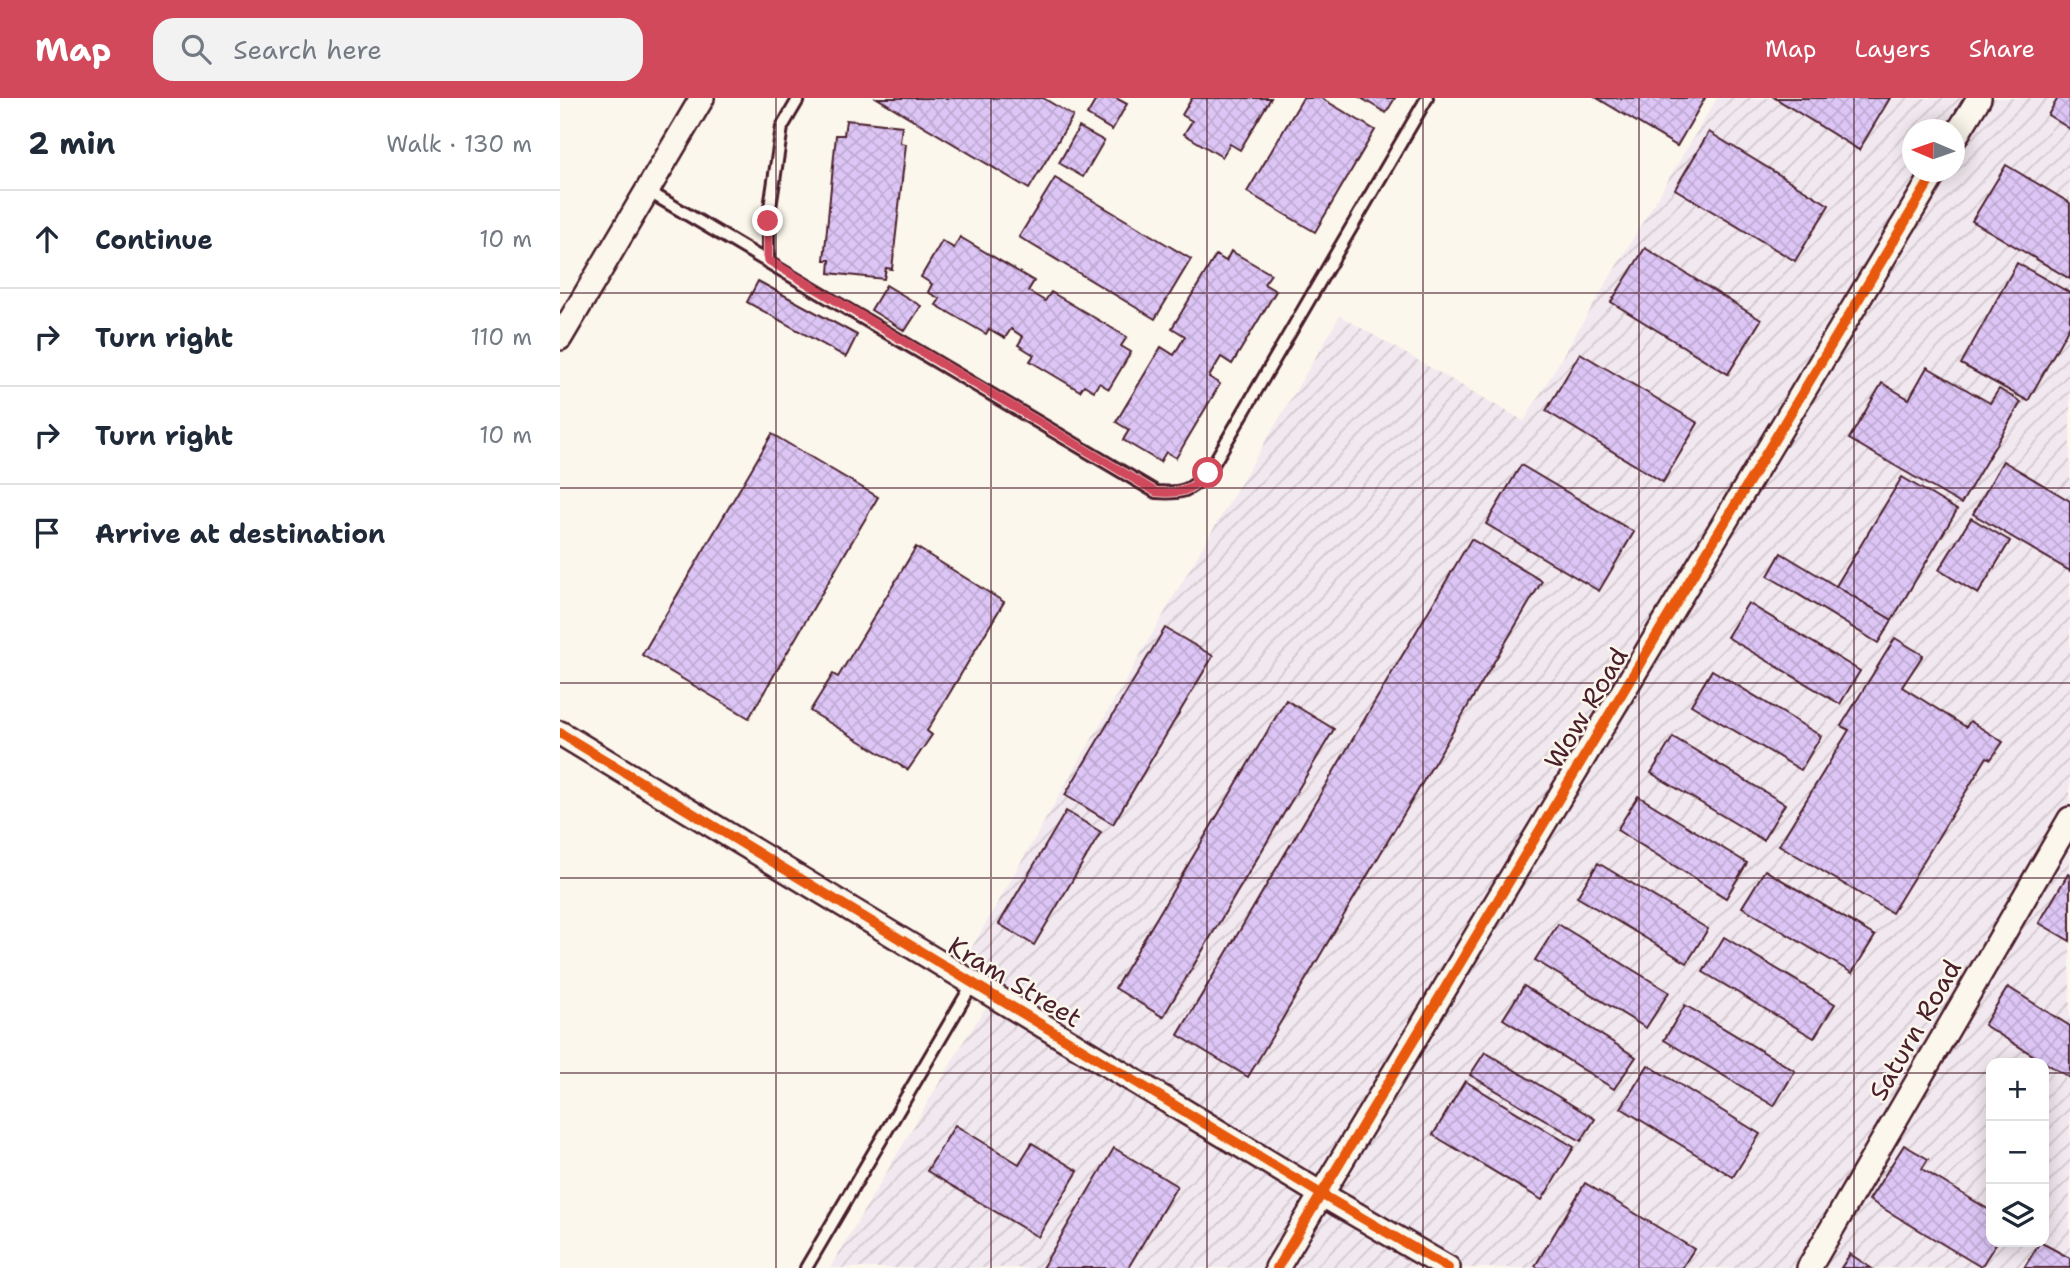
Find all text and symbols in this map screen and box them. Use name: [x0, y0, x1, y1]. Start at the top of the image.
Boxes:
search box: [153, 18, 643, 81]
text: Map: [35, 27, 111, 72]
icon: search: [177, 30, 215, 68]
text: Search here: [233, 32, 382, 67]
text: Map: [1765, 33, 1816, 65]
text: Layers: [1854, 33, 1931, 65]
text: Share: [1969, 33, 2035, 65]
north arrow: [1902, 119, 1965, 182]
text: 2 min: [28, 123, 115, 164]
text: Walk · 130 m: [386, 129, 532, 159]
route end: [752, 205, 783, 236]
icon: ahead: [28, 220, 66, 258]
text: Continue: [95, 222, 213, 257]
text: 10 m: [479, 224, 532, 254]
icon: right: [28, 318, 66, 356]
text: Turn right: [95, 320, 233, 355]
text: 110 m: [470, 322, 532, 352]
icon: right: [28, 416, 66, 454]
text: Turn right: [95, 418, 233, 453]
text: 10 m: [479, 420, 532, 450]
route start: [1192, 457, 1223, 488]
icon: arrive: [28, 514, 66, 552]
text: Arrive at destination: [95, 516, 385, 551]
street label: Wow Road: [1536, 640, 1636, 775]
street label: Kram Street: [942, 928, 1089, 1035]
street label: Saturn Road: [1860, 953, 1969, 1107]
map controls: [1986, 1058, 2049, 1247]
button: +: [1986, 1058, 2049, 1121]
button: −: [1986, 1121, 2049, 1184]
button: layers: [1986, 1184, 2049, 1247]

